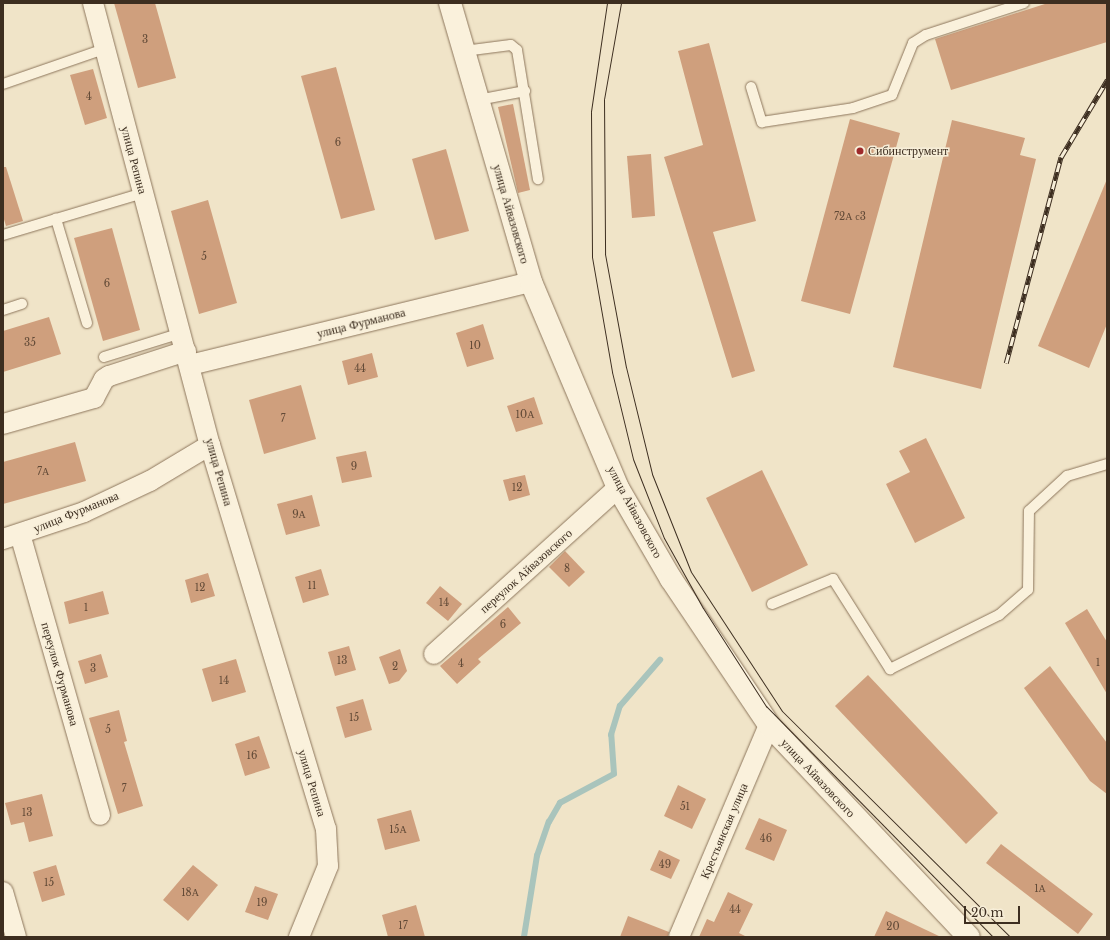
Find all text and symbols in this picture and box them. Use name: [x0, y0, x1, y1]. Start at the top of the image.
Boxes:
house number: 3: [142, 34, 148, 46]
house number: 4: [86, 91, 92, 103]
street label: улица Репина: [118, 125, 150, 195]
house number: 6: [335, 137, 341, 149]
place label: Сибинструмент: [868, 144, 948, 158]
marker: Сибинструмент: [855, 146, 865, 156]
street label: улица Айвазовского: [490, 163, 532, 265]
house number: 72А с3: [834, 211, 866, 223]
house number: 5: [201, 251, 207, 263]
house number: 6: [104, 278, 110, 290]
street label: улица Фурманова: [315, 305, 407, 341]
house number: 35: [24, 337, 36, 349]
house number: 10: [469, 340, 481, 352]
house number: 44: [354, 363, 366, 375]
house number: 10А: [516, 409, 534, 421]
house number: 7: [280, 413, 286, 425]
street label: улица Репина: [202, 437, 236, 507]
house number: 9: [351, 461, 357, 473]
street label: улица Айвазовского: [605, 463, 665, 561]
house number: 7А: [37, 466, 49, 478]
house number: 12: [512, 482, 522, 494]
street label: улица Фурманова: [31, 488, 121, 536]
house number: 9А: [292, 509, 306, 521]
street label: переулок Айвазовского: [477, 526, 575, 616]
house number: 8: [564, 563, 570, 575]
house number: 11: [308, 580, 316, 592]
house number: 12: [195, 582, 205, 594]
house number: 14: [439, 597, 449, 609]
house number: 1: [84, 602, 88, 614]
house number: 6: [500, 619, 506, 631]
street label: переулок Фурманова: [38, 621, 82, 727]
house number: 13: [337, 655, 347, 667]
house number: 1: [1096, 657, 1100, 669]
house number: 4: [458, 658, 464, 670]
house number: 2: [392, 661, 398, 673]
house number: 3: [90, 663, 96, 675]
house number: 14: [219, 675, 229, 687]
house number: 15: [349, 712, 359, 724]
house number: 5: [105, 724, 111, 736]
street label: улица Айвазовского: [778, 736, 858, 820]
street label: улица Репина: [295, 748, 329, 818]
house number: 16: [247, 750, 257, 762]
street label: Крестьянская улица: [697, 781, 751, 881]
house number: 7: [121, 783, 127, 795]
house number: 51: [680, 801, 690, 813]
house number: 13: [22, 807, 32, 819]
house number: 15А: [389, 824, 407, 836]
house number: 46: [760, 833, 772, 845]
house number: 49: [659, 859, 671, 871]
house number: 15: [44, 877, 54, 889]
house number: 1А: [1034, 883, 1046, 895]
house number: 18А: [181, 887, 199, 899]
house number: 19: [257, 897, 267, 909]
scale bar: [966, 898, 1022, 924]
house number: 44: [729, 904, 741, 916]
text: 20 m: [971, 905, 1003, 920]
house number: 17: [398, 920, 408, 932]
house number: 20: [886, 921, 900, 933]

